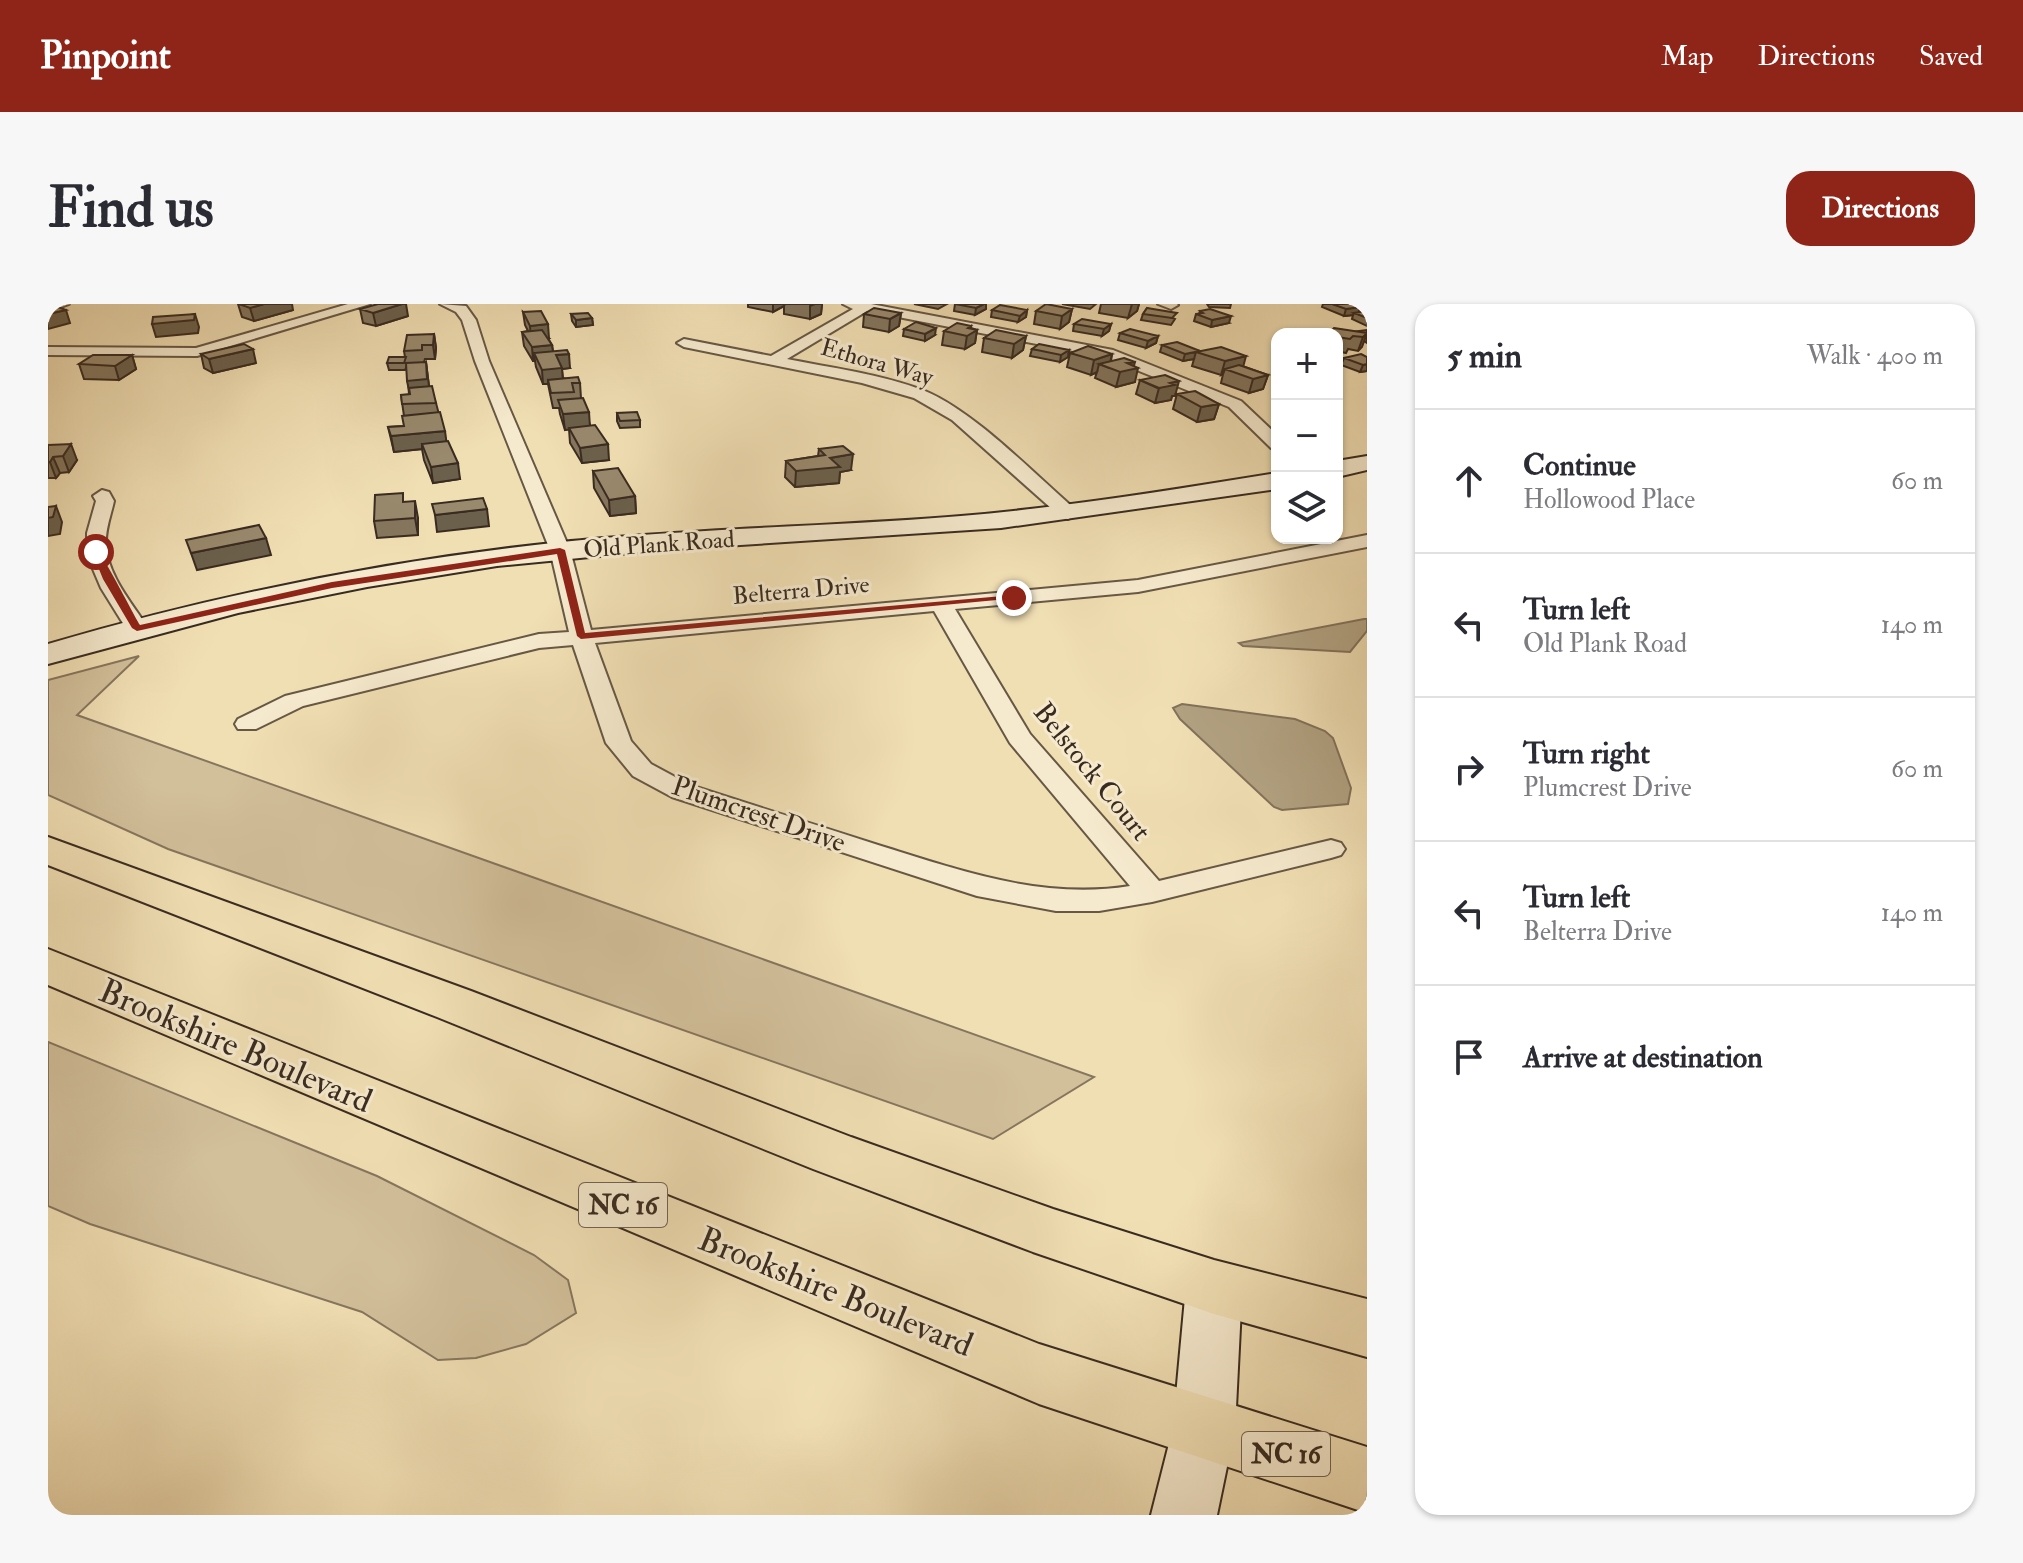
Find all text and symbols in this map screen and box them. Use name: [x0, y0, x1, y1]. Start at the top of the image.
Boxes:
text: Pinpoint: [40, 32, 171, 80]
text: Map: [1661, 39, 1714, 74]
text: Directions: [1758, 39, 1875, 74]
text: Saved: [1919, 39, 1983, 74]
button: Directions: [1786, 171, 1975, 246]
text: Find us: [48, 173, 214, 244]
map controls: [1271, 328, 1343, 544]
button: +: [1271, 328, 1343, 400]
street label: Ethora Way: [817, 332, 937, 393]
text: 5 min: [1447, 335, 1522, 378]
text: Walk · 400 m: [1807, 340, 1943, 372]
button: −: [1271, 400, 1343, 472]
text: Continue: [1523, 447, 1636, 484]
icon: ahead: [1447, 459, 1491, 503]
text: 60 m: [1891, 465, 1943, 497]
button: layers: [1271, 472, 1343, 544]
text: Hollowood Place: [1523, 484, 1695, 516]
street label: Old Plank Road: [582, 524, 736, 565]
route start: [78, 534, 114, 570]
street label: Belterra Drive: [731, 569, 871, 612]
route end: [996, 580, 1032, 616]
text: Turn left: [1523, 591, 1630, 628]
icon: left: [1447, 603, 1491, 647]
text: 140 m: [1881, 609, 1943, 641]
text: Old Plank Road: [1523, 628, 1687, 660]
street label: Belstock Court: [1025, 696, 1158, 848]
text: Turn right: [1523, 735, 1650, 772]
icon: right: [1447, 747, 1491, 791]
text: 60 m: [1891, 753, 1943, 785]
street label: Plumcrest Drive: [667, 768, 850, 861]
text: Plumcrest Drive: [1523, 772, 1692, 804]
text: Turn left: [1523, 879, 1630, 916]
icon: left: [1447, 891, 1491, 935]
text: 140 m: [1881, 897, 1943, 929]
text: Belterra Drive: [1523, 916, 1672, 948]
street label: Brookshire Boulevard: [92, 969, 379, 1123]
icon: arrive: [1447, 1035, 1491, 1079]
text: Arrive at destination: [1523, 1039, 1763, 1076]
road number: NC 16: [579, 1183, 667, 1227]
street label: Brookshire Boulevard: [692, 1218, 979, 1367]
road number: NC 16: [1242, 1432, 1330, 1476]

